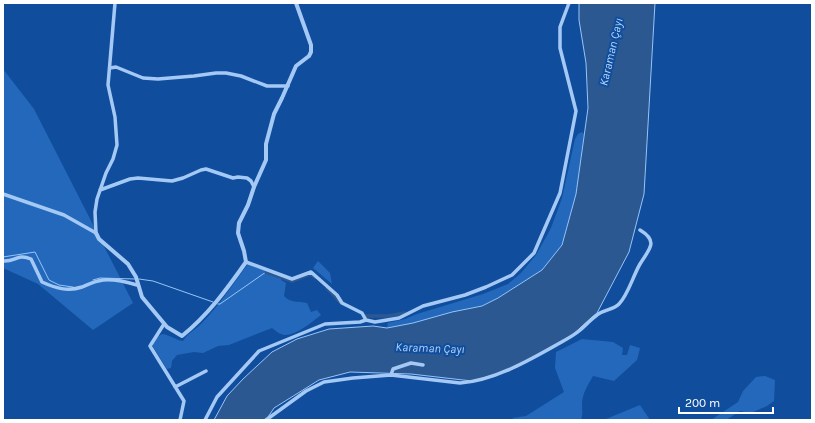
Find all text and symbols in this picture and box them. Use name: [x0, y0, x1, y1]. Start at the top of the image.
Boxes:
water label: Karaman Çayı: [596, 17, 626, 87]
water label: Karaman Çayı: [395, 340, 465, 356]
scale bar: [679, 389, 773, 415]
text: 200 m: [685, 396, 720, 410]

